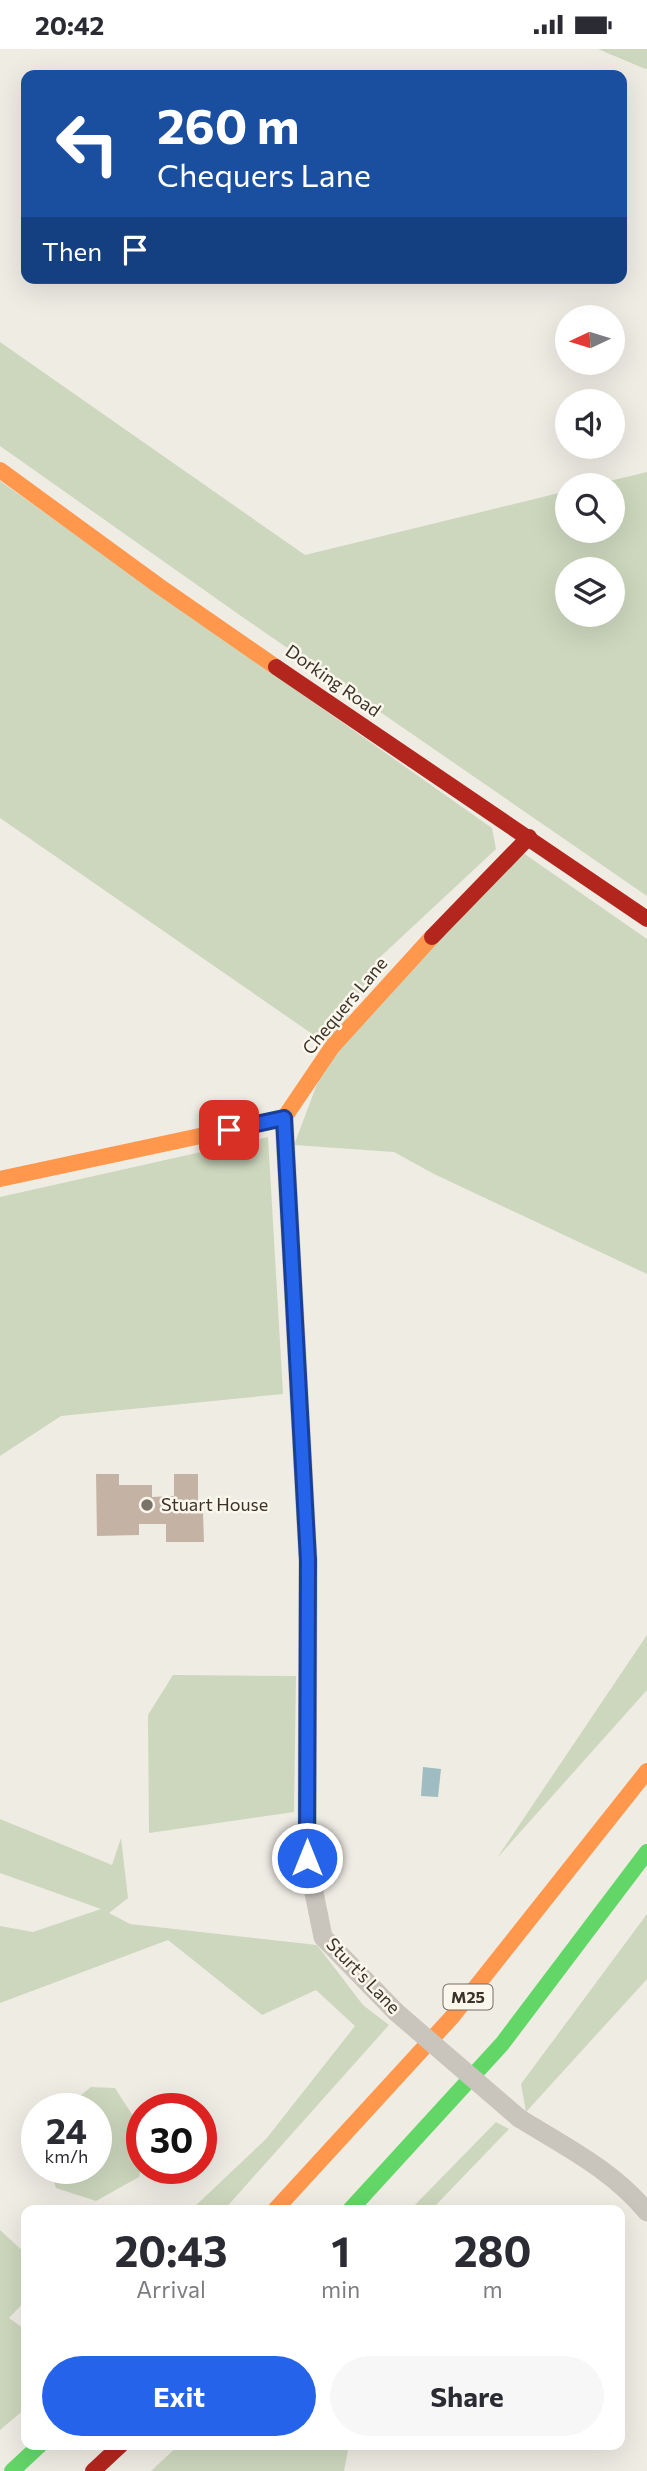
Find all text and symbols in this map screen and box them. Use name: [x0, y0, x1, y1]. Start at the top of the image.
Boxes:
text: 20:42: [35, 9, 104, 40]
text: 260 m: [157, 94, 299, 154]
icon: left: [42, 98, 133, 189]
text: Chequers Lane: [157, 154, 371, 194]
icon: arrive: [116, 231, 154, 269]
text: Then: [42, 235, 102, 266]
north arrow: [555, 305, 625, 375]
map controls: [555, 305, 625, 627]
button: sound: [555, 389, 625, 459]
button: search: [555, 473, 625, 543]
button: layers: [555, 557, 625, 627]
street label: Dorking Road: [282, 639, 385, 721]
street label: Chequers Lane: [297, 952, 391, 1058]
pin: [199, 1100, 259, 1160]
icon: arrive: [210, 1111, 248, 1149]
place label: Stuart House: [161, 1493, 268, 1515]
marker: Stuart House: [139, 1497, 155, 1513]
position arrow: [270, 1821, 344, 1895]
street label: Sturt's Lane: [322, 1933, 405, 2018]
road number: M25: [444, 1985, 492, 2009]
speed limit sign: 30: [126, 2093, 217, 2184]
text: 24: [46, 2108, 87, 2151]
text: km/h: [45, 2145, 88, 2167]
text: 20:43: [115, 2224, 227, 2276]
text: 1: [331, 2224, 350, 2276]
text: 280: [454, 2224, 531, 2276]
text: Arrival: [136, 2275, 206, 2303]
text: min: [321, 2275, 360, 2303]
text: m: [483, 2275, 503, 2303]
button: Exit: [42, 2356, 316, 2436]
button: Share: [330, 2356, 604, 2436]

